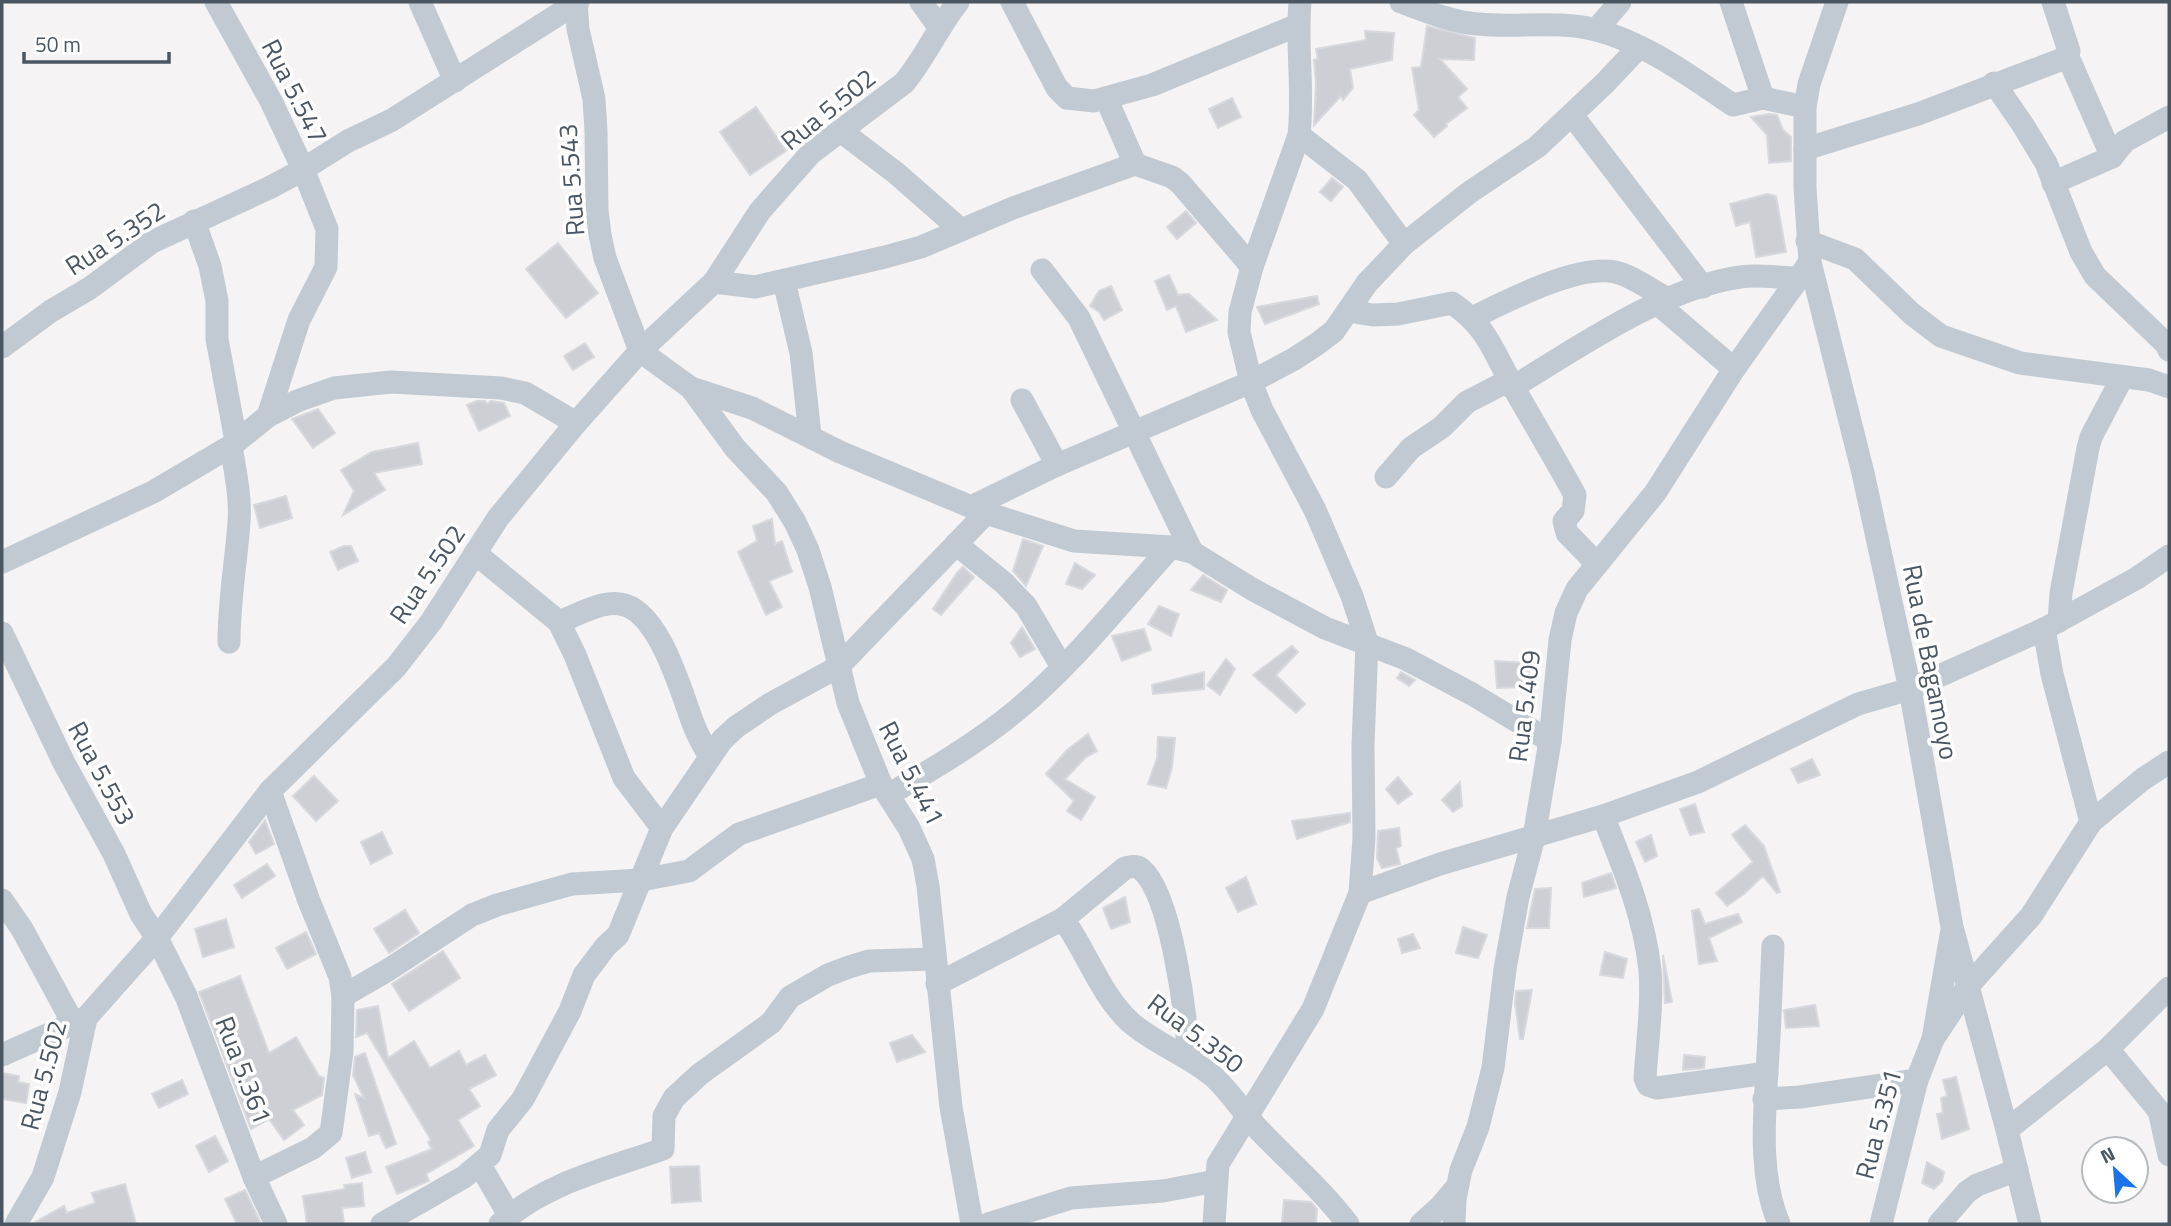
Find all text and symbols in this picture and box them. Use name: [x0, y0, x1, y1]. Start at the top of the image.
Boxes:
scale bar: [24, 21, 170, 65]
text: 50 m: [35, 28, 81, 60]
street label: Rua 5.547: [252, 32, 338, 150]
street label: Rua 5.502: [772, 58, 884, 160]
street label: Rua 5.543: [548, 123, 594, 237]
street label: Rua 5.352: [57, 191, 173, 285]
street label: Rua 5.502: [379, 517, 475, 631]
street label: Rua de Bagamoyo: [1893, 561, 1969, 763]
street label: Rua 5.409: [1498, 648, 1550, 764]
street label: Rua 5.553: [58, 714, 146, 832]
street label: Rua 5.441: [869, 714, 955, 832]
street label: Rua 5.350: [1139, 984, 1253, 1082]
street label: Rua 5.361: [206, 1011, 282, 1129]
street label: Rua 5.502: [10, 1016, 76, 1134]
street label: Rua 5.351: [1845, 1065, 1911, 1183]
north arrow: [2080, 1135, 2150, 1205]
text: N: [2095, 1138, 2120, 1170]

